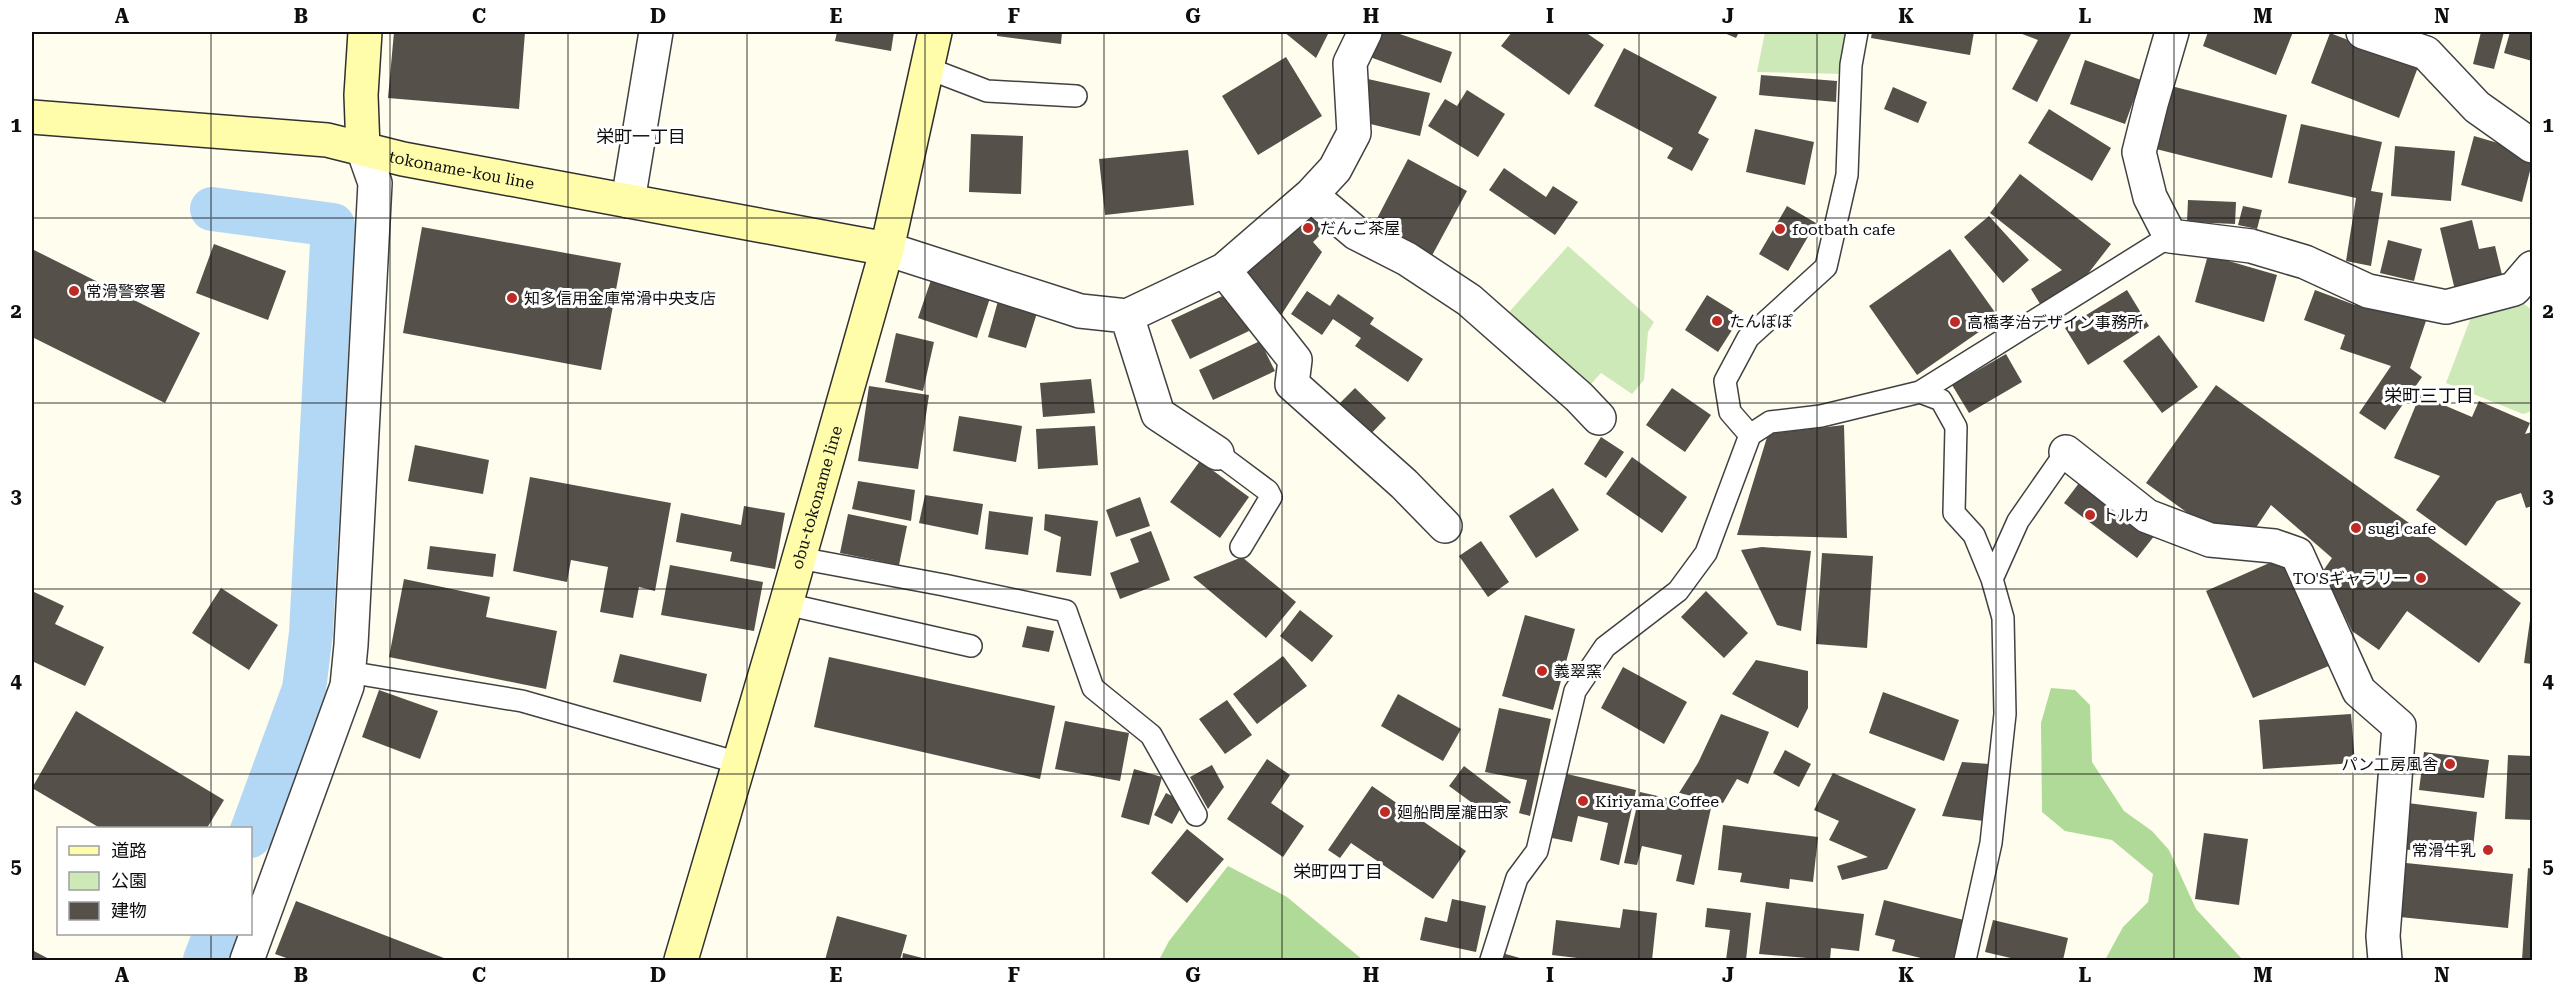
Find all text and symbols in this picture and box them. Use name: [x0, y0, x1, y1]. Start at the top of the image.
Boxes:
text: A: [115, 4, 130, 28]
text: B: [294, 4, 308, 28]
text: C: [472, 4, 486, 28]
text: D: [650, 4, 666, 28]
text: E: [830, 4, 843, 28]
text: F: [1008, 4, 1020, 28]
text: G: [1185, 4, 1201, 28]
text: H: [1363, 4, 1379, 28]
text: I: [1546, 4, 1554, 28]
text: J: [1722, 4, 1734, 28]
text: K: [1898, 4, 1914, 28]
text: L: [2079, 4, 2092, 28]
text: M: [2253, 4, 2273, 28]
text: N: [2434, 4, 2450, 28]
text: 1: [10, 113, 22, 137]
text: 1: [2542, 113, 2554, 137]
district label: 栄町一丁目: [596, 126, 686, 147]
street label: tokoname-kou line: [387, 147, 536, 193]
place label: だんご茶屋: [1320, 219, 1400, 238]
place label: footbath cafe: [1792, 220, 1896, 239]
marker: だんご茶屋: [1301, 221, 1315, 235]
marker: footbath cafe: [1773, 222, 1787, 236]
place label: 常滑警察署: [86, 282, 166, 301]
marker: 常滑警察署: [67, 284, 81, 298]
place label: 知多信用金庫常滑中央支店: [524, 289, 716, 308]
marker: 知多信用金庫常滑中央支店: [505, 291, 519, 305]
text: 2: [10, 299, 22, 323]
text: 2: [2542, 299, 2554, 323]
place label: たんぽぽ: [1729, 312, 1793, 331]
place label: 高橋孝治デザイン事務所: [1967, 313, 2143, 332]
marker: たんぽぽ: [1710, 314, 1724, 328]
marker: 高橋孝治デザイン事務所: [1948, 315, 1962, 329]
district label: 栄町三丁目: [2384, 385, 2474, 406]
street label: obu-tokoname line: [787, 424, 846, 571]
text: 3: [10, 484, 22, 508]
text: 3: [2542, 484, 2554, 508]
place label: トルカ: [2102, 506, 2150, 525]
marker: トルカ: [2083, 508, 2097, 522]
place label: sugi cafe: [2368, 519, 2437, 538]
marker: sugi cafe: [2349, 521, 2363, 535]
place label: TO'Sギャラリー: [2293, 569, 2409, 588]
marker: TO'Sギャラリー: [2414, 571, 2428, 585]
place label: 義翠窯: [1554, 662, 1602, 681]
marker: 義翠窯: [1535, 664, 1549, 678]
text: 4: [10, 669, 22, 693]
text: 4: [2542, 669, 2554, 693]
place label: パン工房風舎: [2341, 755, 2438, 774]
marker: パン工房風舎: [2443, 757, 2457, 771]
place label: Kiriyama Coffee: [1595, 792, 1719, 811]
marker: Kiriyama Coffee: [1576, 794, 1590, 808]
place label: 廻船問屋瀧田家: [1397, 803, 1509, 822]
marker: 廻船問屋瀧田家: [1378, 805, 1392, 819]
legend: [57, 827, 252, 935]
text: 道路: [111, 840, 147, 861]
place label: 常滑牛乳: [2412, 841, 2476, 860]
marker: 常滑牛乳: [2481, 843, 2495, 857]
text: 5: [10, 854, 22, 878]
text: 5: [2542, 854, 2554, 878]
district label: 栄町四丁目: [1293, 861, 1383, 882]
text: 公園: [111, 870, 147, 891]
text: 建物: [111, 900, 147, 921]
text: A: [115, 963, 130, 987]
text: B: [294, 963, 308, 987]
text: C: [472, 963, 486, 987]
text: D: [650, 963, 666, 987]
text: E: [830, 963, 843, 987]
text: F: [1008, 963, 1020, 987]
text: G: [1185, 963, 1201, 987]
text: H: [1363, 963, 1379, 987]
text: I: [1546, 963, 1554, 987]
text: J: [1722, 963, 1734, 987]
text: K: [1898, 963, 1914, 987]
text: L: [2079, 963, 2092, 987]
text: M: [2253, 963, 2273, 987]
text: N: [2434, 963, 2450, 987]

